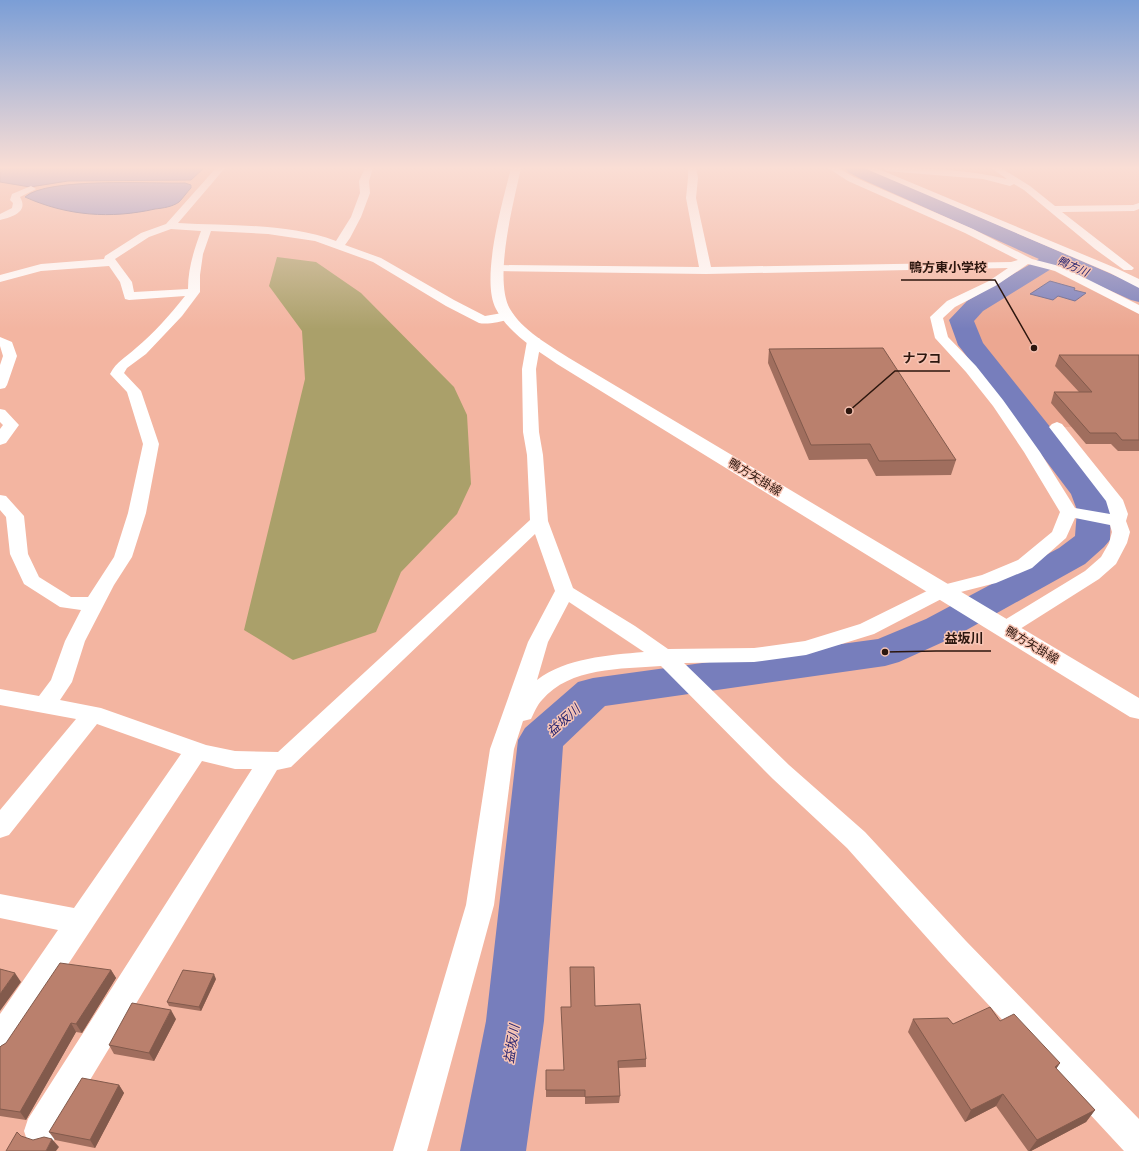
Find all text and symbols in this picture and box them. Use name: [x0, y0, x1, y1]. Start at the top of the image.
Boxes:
water label: 鴨方川: [1055, 254, 1091, 280]
callout: 鴨方東小学校: [901, 255, 995, 280]
text: 鴨方東小学校: [909, 260, 987, 275]
callout: ナフコ: [895, 346, 950, 371]
text: ナフコ: [902, 351, 942, 366]
street label: 鴨方矢掛線: [726, 456, 784, 498]
street label: 鴨方矢掛線: [1003, 624, 1061, 666]
callout: 益坂川: [936, 626, 991, 651]
text: 益坂川: [944, 631, 984, 646]
water label: 益坂川: [544, 700, 584, 739]
water label: 益坂川: [501, 1022, 522, 1065]

